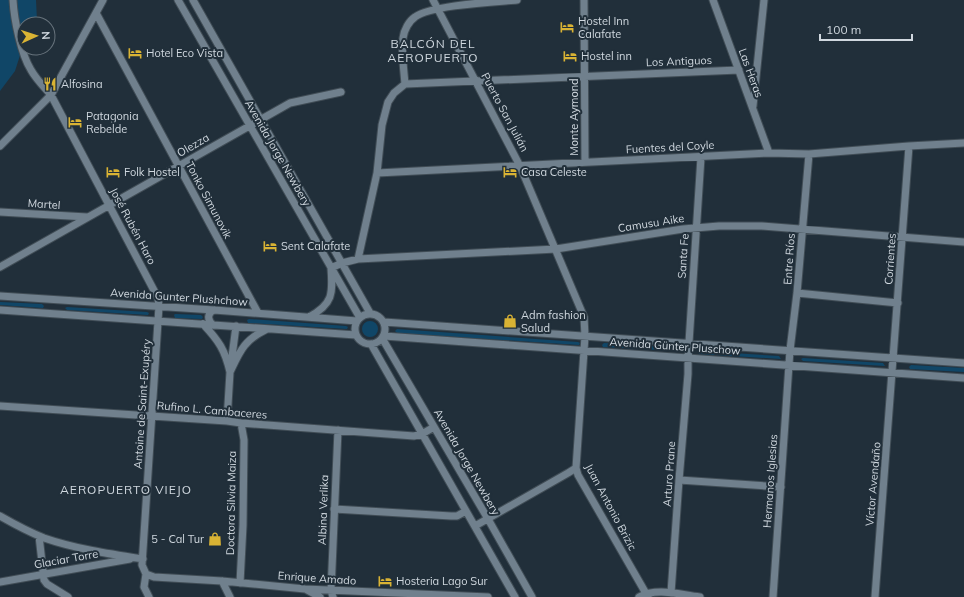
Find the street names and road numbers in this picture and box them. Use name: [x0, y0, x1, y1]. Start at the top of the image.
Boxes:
street label: Las Heras: [736, 46, 766, 100]
street label: Los Antiguos: [646, 53, 712, 69]
street label: Puerto San Julián: [478, 70, 532, 154]
street label: Monte Aymond: [567, 78, 581, 156]
street label: Avenida Jorge Newbery: [242, 97, 314, 209]
street label: Olezza: [174, 130, 212, 160]
street label: Fuentes del Coyle: [625, 138, 715, 156]
street label: Tonko Simunovik: [183, 159, 235, 241]
street label: José Rubén Haro: [107, 185, 159, 267]
street label: Martel: [27, 196, 61, 212]
street label: Camusu Aike: [617, 211, 685, 235]
street label: Santa Fe: [674, 233, 692, 279]
street label: Entre Ríos: [780, 233, 798, 285]
street label: Corrientes: [881, 233, 899, 285]
street label: Avenida Gunter Plushchow: [110, 285, 249, 309]
street label: Avenida Günter Pluschow: [609, 334, 741, 358]
street label: Antoine de Saint-Exupéry: [130, 338, 154, 470]
street label: Rufino L. Cambaceres: [156, 398, 268, 422]
street label: Avenida Jorge Newbery: [431, 406, 503, 518]
street label: Hermanos Iglesias: [760, 434, 780, 528]
street label: Arturo Prane: [660, 441, 678, 507]
street label: Víctor Avendaño: [862, 441, 884, 527]
street label: Doctora Silvia Maiza: [223, 451, 239, 555]
street label: Juan Antonio Brizic: [582, 461, 640, 553]
street label: Albina Verlika: [315, 475, 331, 545]
street label: Glaciar Torre: [33, 546, 99, 572]
street label: Enrique Amado: [277, 568, 357, 588]

